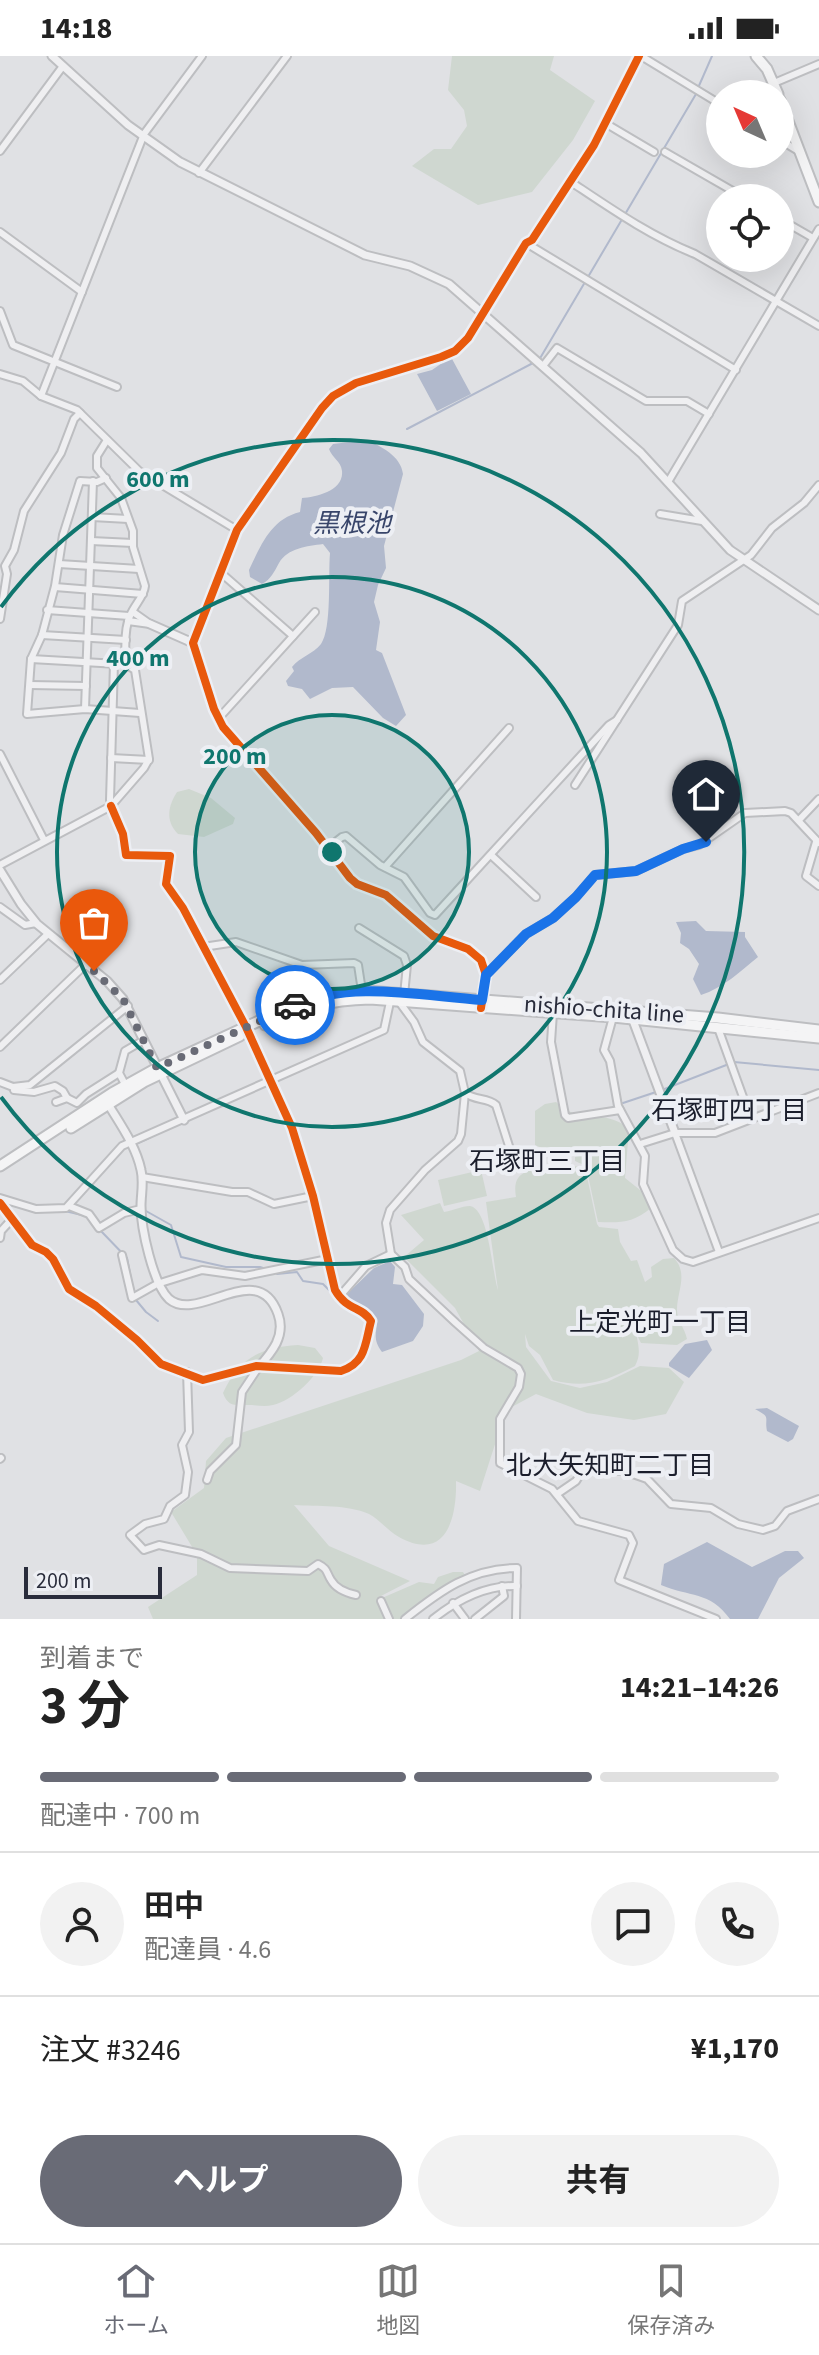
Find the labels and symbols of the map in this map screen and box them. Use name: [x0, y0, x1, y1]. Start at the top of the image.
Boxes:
north arrow: [706, 80, 794, 168]
text: 600 m: [126, 462, 190, 497]
water label: 黒根池: [313, 505, 394, 542]
text: 400 m: [106, 641, 170, 676]
text: 200 m: [203, 739, 267, 774]
pin: [672, 760, 740, 842]
centre of rings: [318, 838, 346, 866]
pin: [60, 889, 128, 971]
courier: [255, 965, 335, 1045]
street label: nishio-chita line: [523, 986, 685, 1033]
district label: 石塚町四丁目: [651, 1092, 807, 1129]
district label: 石塚町三丁目: [469, 1143, 625, 1180]
district label: 上定光町一丁目: [569, 1304, 751, 1341]
district label: 北大矢知町二丁目: [506, 1447, 714, 1484]
scale bar: [24, 1563, 162, 1599]

